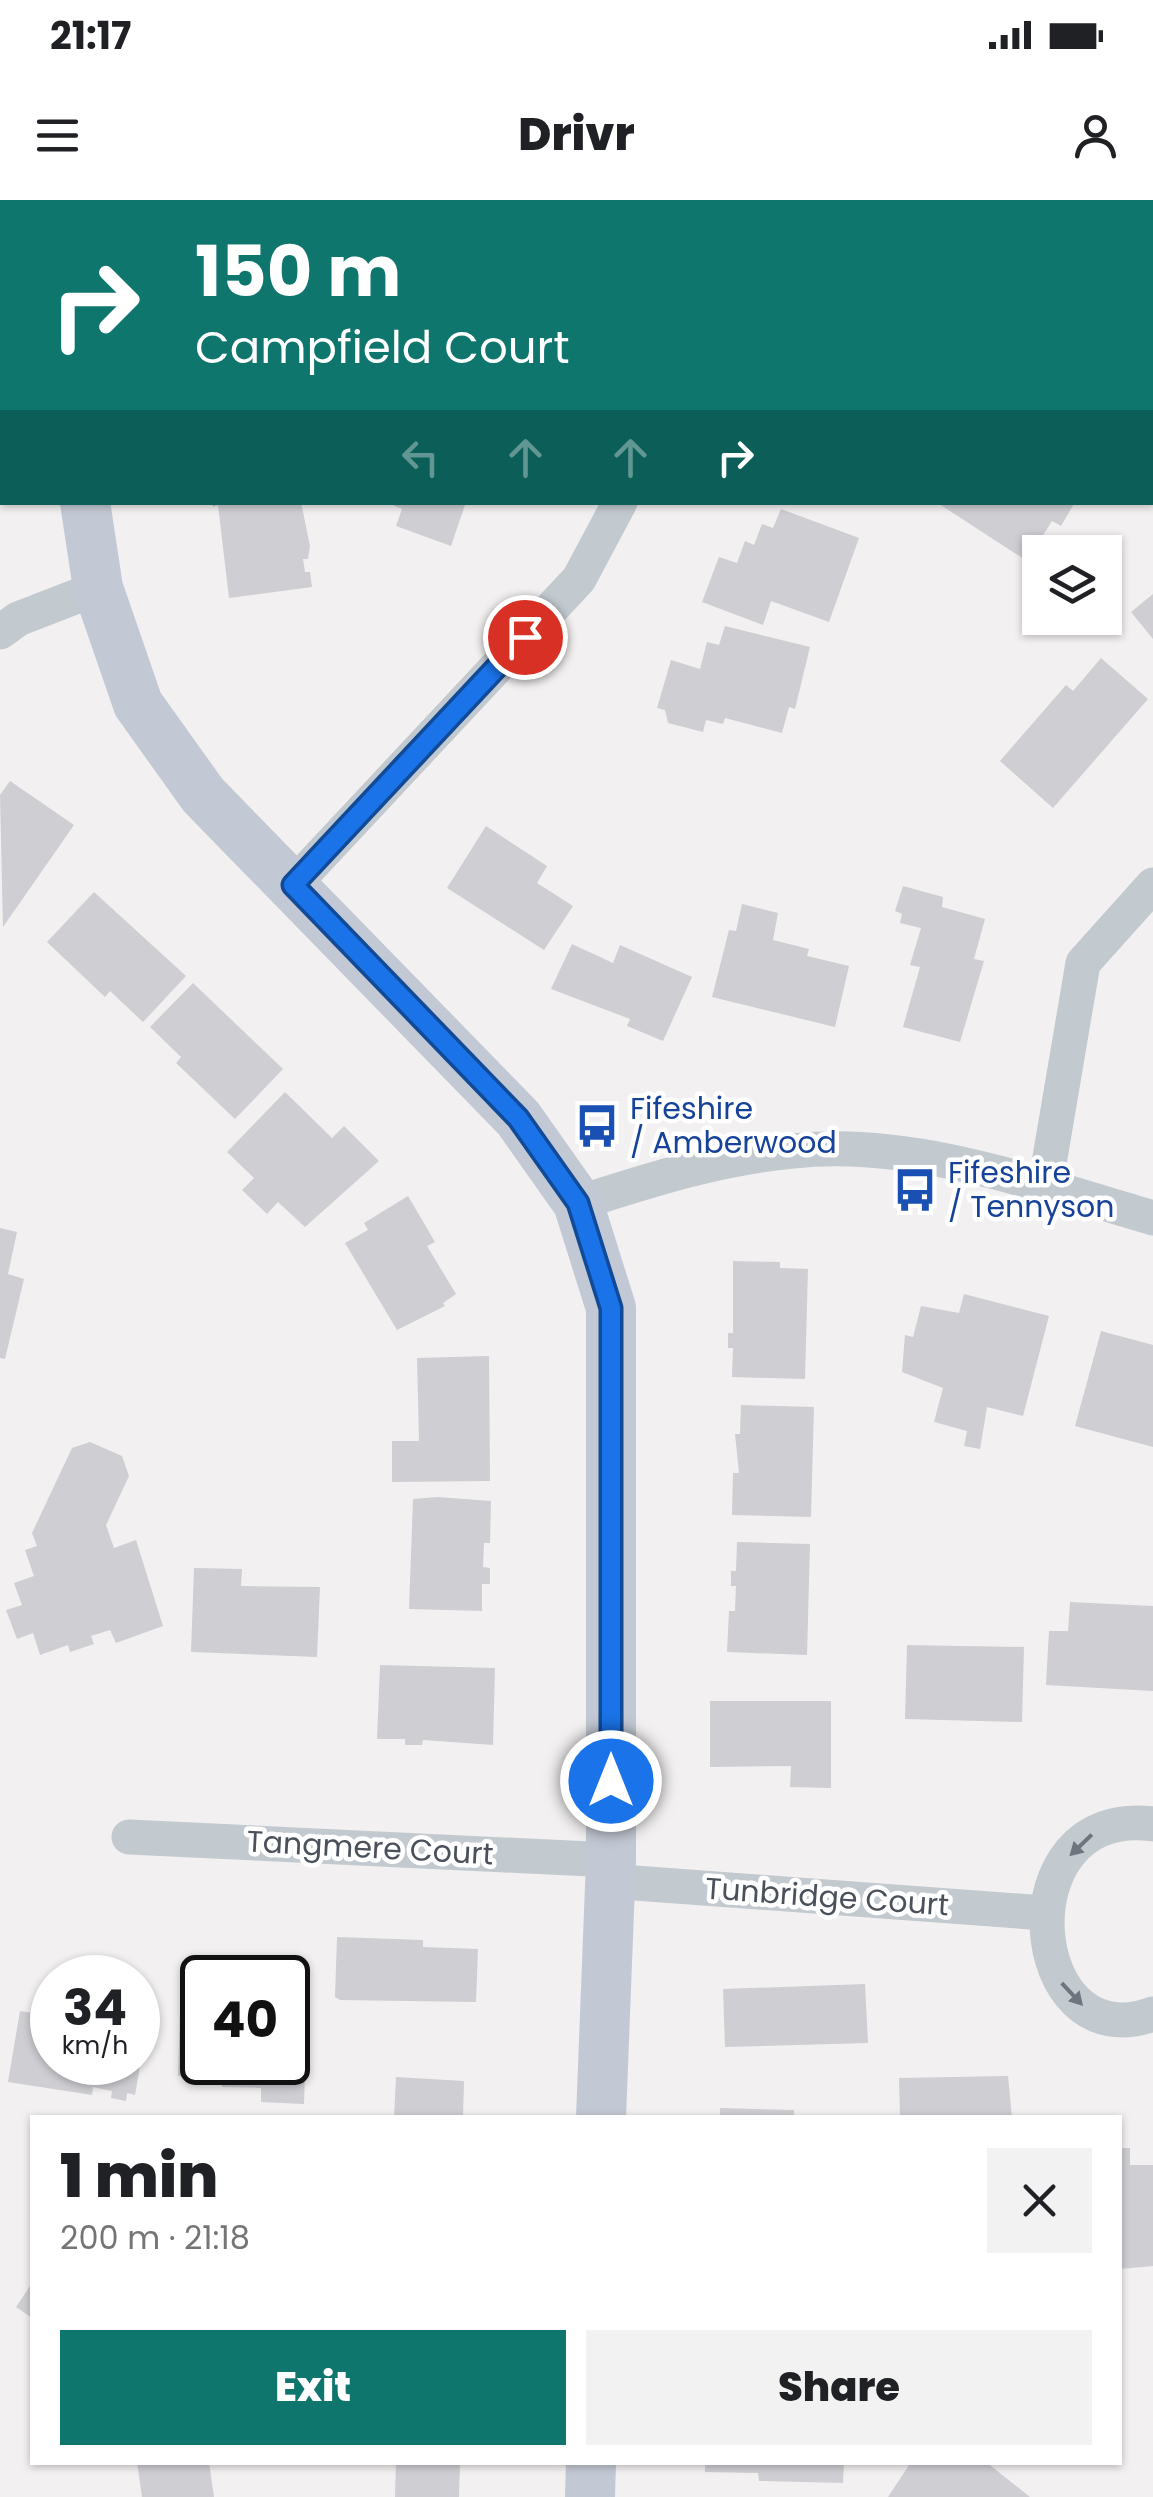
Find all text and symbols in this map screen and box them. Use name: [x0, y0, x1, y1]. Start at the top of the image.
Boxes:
text: 21:17: [50, 9, 131, 62]
text: Drivr: [518, 103, 635, 166]
icon: menu: [30, 108, 85, 163]
icon: person: [1068, 108, 1123, 163]
text: 150 m: [195, 222, 401, 321]
icon: right: [30, 240, 160, 370]
text: Campfield Court: [195, 316, 570, 379]
icon: left: [393, 430, 448, 485]
icon: ahead: [498, 430, 553, 485]
icon: ahead: [603, 430, 658, 485]
icon: right: [708, 430, 763, 485]
map controls: [1022, 535, 1122, 635]
button: layers: [1022, 535, 1122, 635]
pin: [483, 595, 568, 680]
icon: arrive: [498, 610, 553, 665]
place label: Fifeshire / Amberwood: [630, 1087, 837, 1164]
bus stop icon: Fifeshire / Amberwood: [573, 1102, 621, 1150]
place label: Fifeshire / Tennyson: [948, 1151, 1114, 1228]
bus stop icon: Fifeshire / Tennyson: [891, 1166, 939, 1214]
position arrow: [559, 1729, 663, 1833]
street label: Tangmere Court: [246, 1820, 494, 1875]
one-way arrow: [1070, 1833, 1094, 1856]
street label: Tunbridge Court: [704, 1867, 950, 1926]
speed limit sign: 40: [180, 1955, 310, 2085]
text: 34: [63, 1972, 127, 2043]
one-way arrow: [1060, 1982, 1083, 2006]
text: km/h: [62, 2028, 128, 2063]
text: 1 min: [60, 2134, 218, 2218]
button: close: [987, 2148, 1092, 2253]
text: 200 m · 21:18: [60, 2215, 250, 2260]
button: Exit: [60, 2330, 566, 2445]
button: Share: [586, 2330, 1092, 2445]

